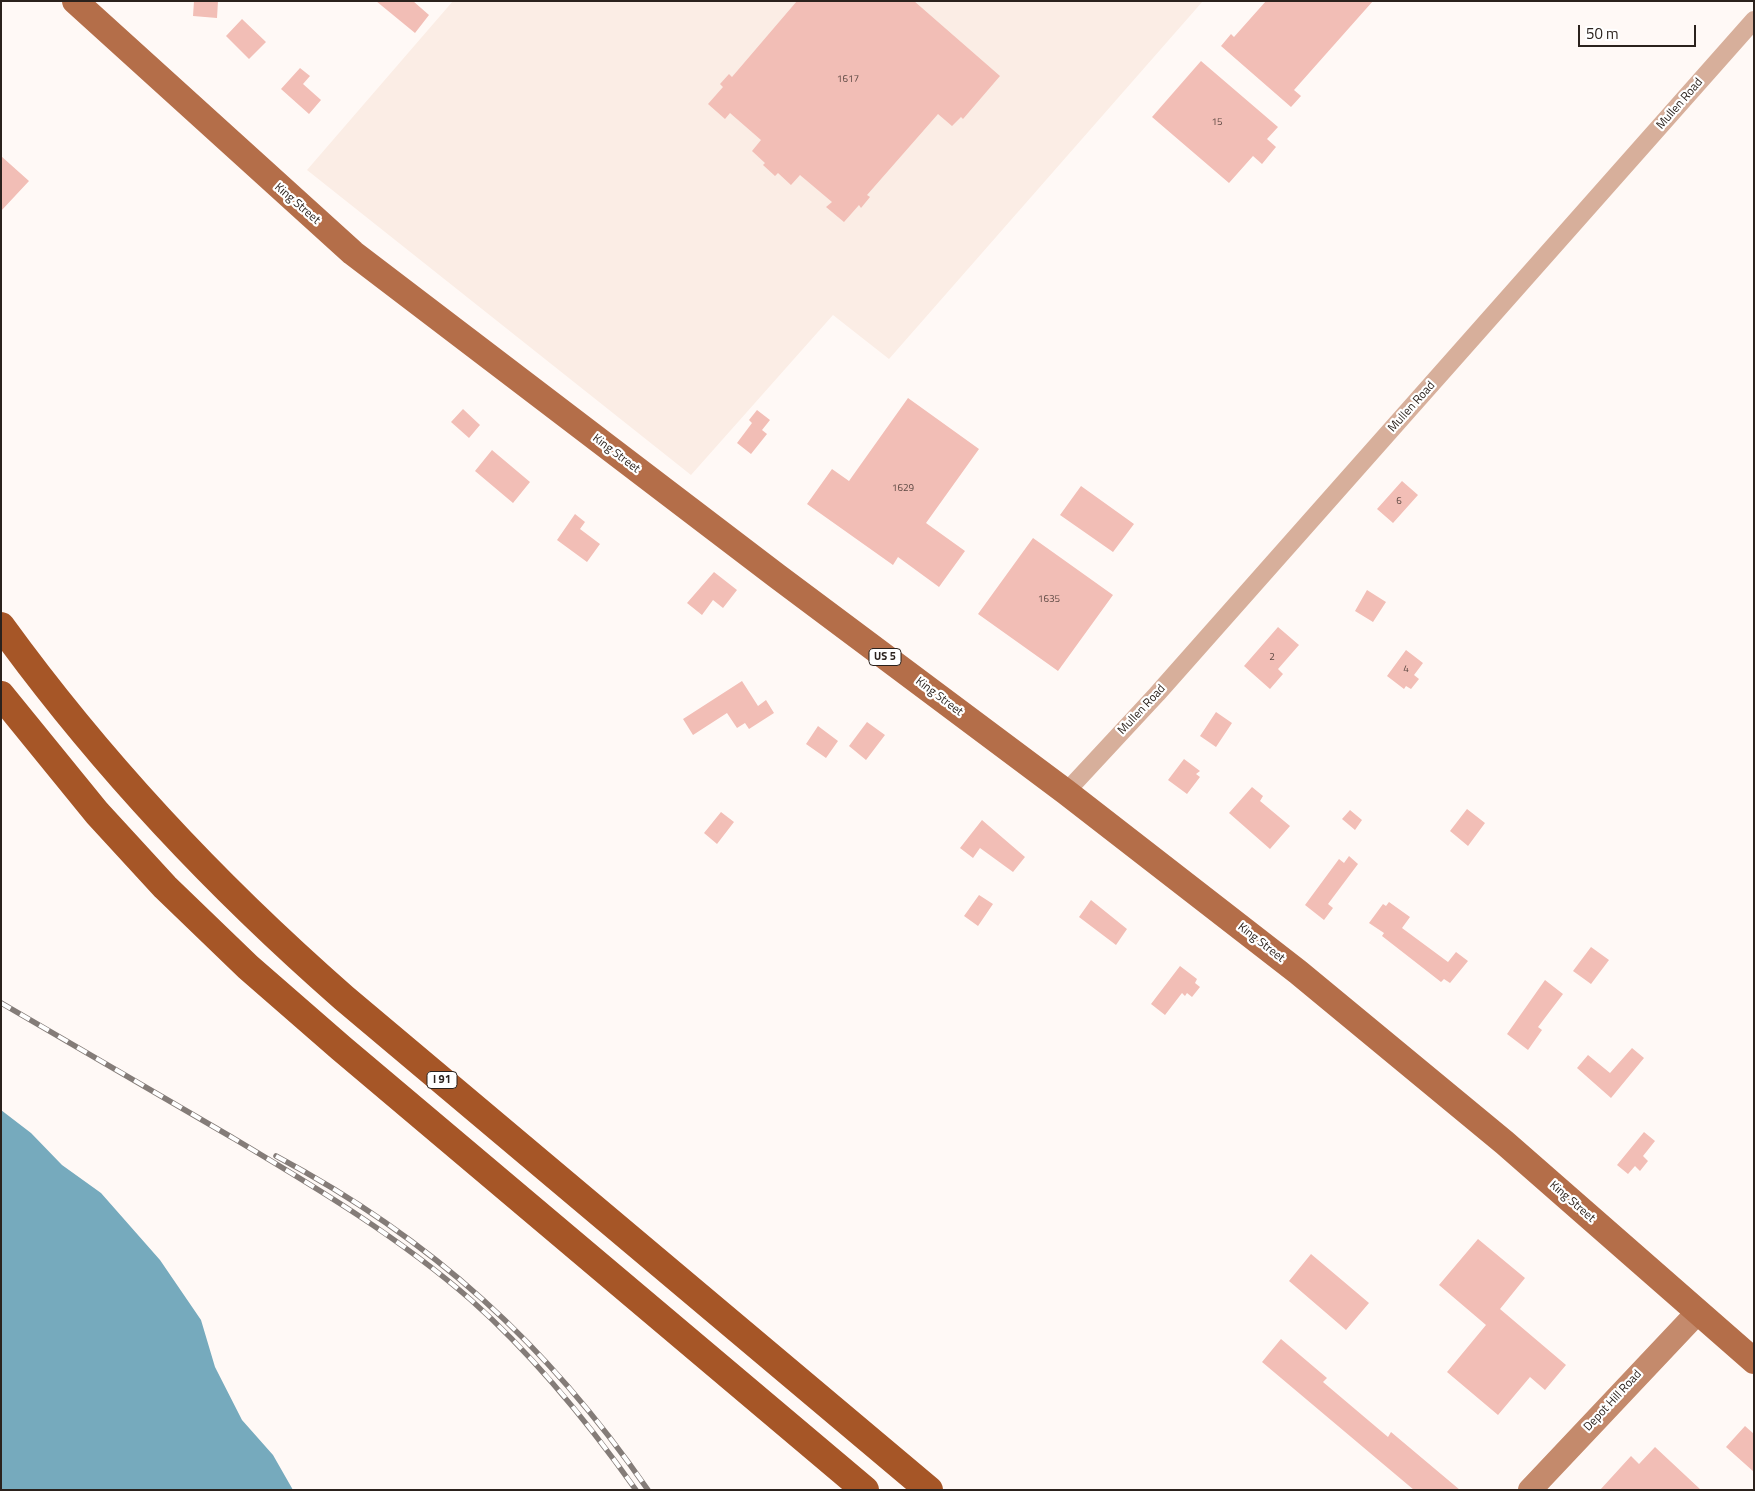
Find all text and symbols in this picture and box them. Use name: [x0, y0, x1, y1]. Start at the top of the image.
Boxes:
scale bar: [1580, 15, 1698, 47]
text: 50 m: [1586, 22, 1619, 45]
house number: 1617: [837, 74, 859, 86]
street label: Mullen Road: [1654, 75, 1706, 133]
house number: 15: [1211, 117, 1223, 129]
street label: King Street: [271, 180, 323, 228]
street label: Mullen Road: [1386, 379, 1438, 435]
street label: King Street: [589, 432, 643, 476]
house number: 1629: [892, 483, 914, 495]
house number: 6: [1396, 496, 1402, 508]
house number: 1635: [1038, 594, 1060, 606]
road number: US 5: [869, 649, 901, 666]
house number: 2: [1269, 652, 1275, 664]
house number: 4: [1403, 664, 1409, 676]
street label: King Street: [912, 675, 966, 719]
street label: Mullen Road: [1115, 682, 1169, 738]
street label: King Street: [1235, 920, 1287, 966]
road number: I 91: [427, 1072, 457, 1088]
street label: King Street: [1546, 1178, 1598, 1226]
street label: Depot Hill Road: [1581, 1368, 1645, 1434]

